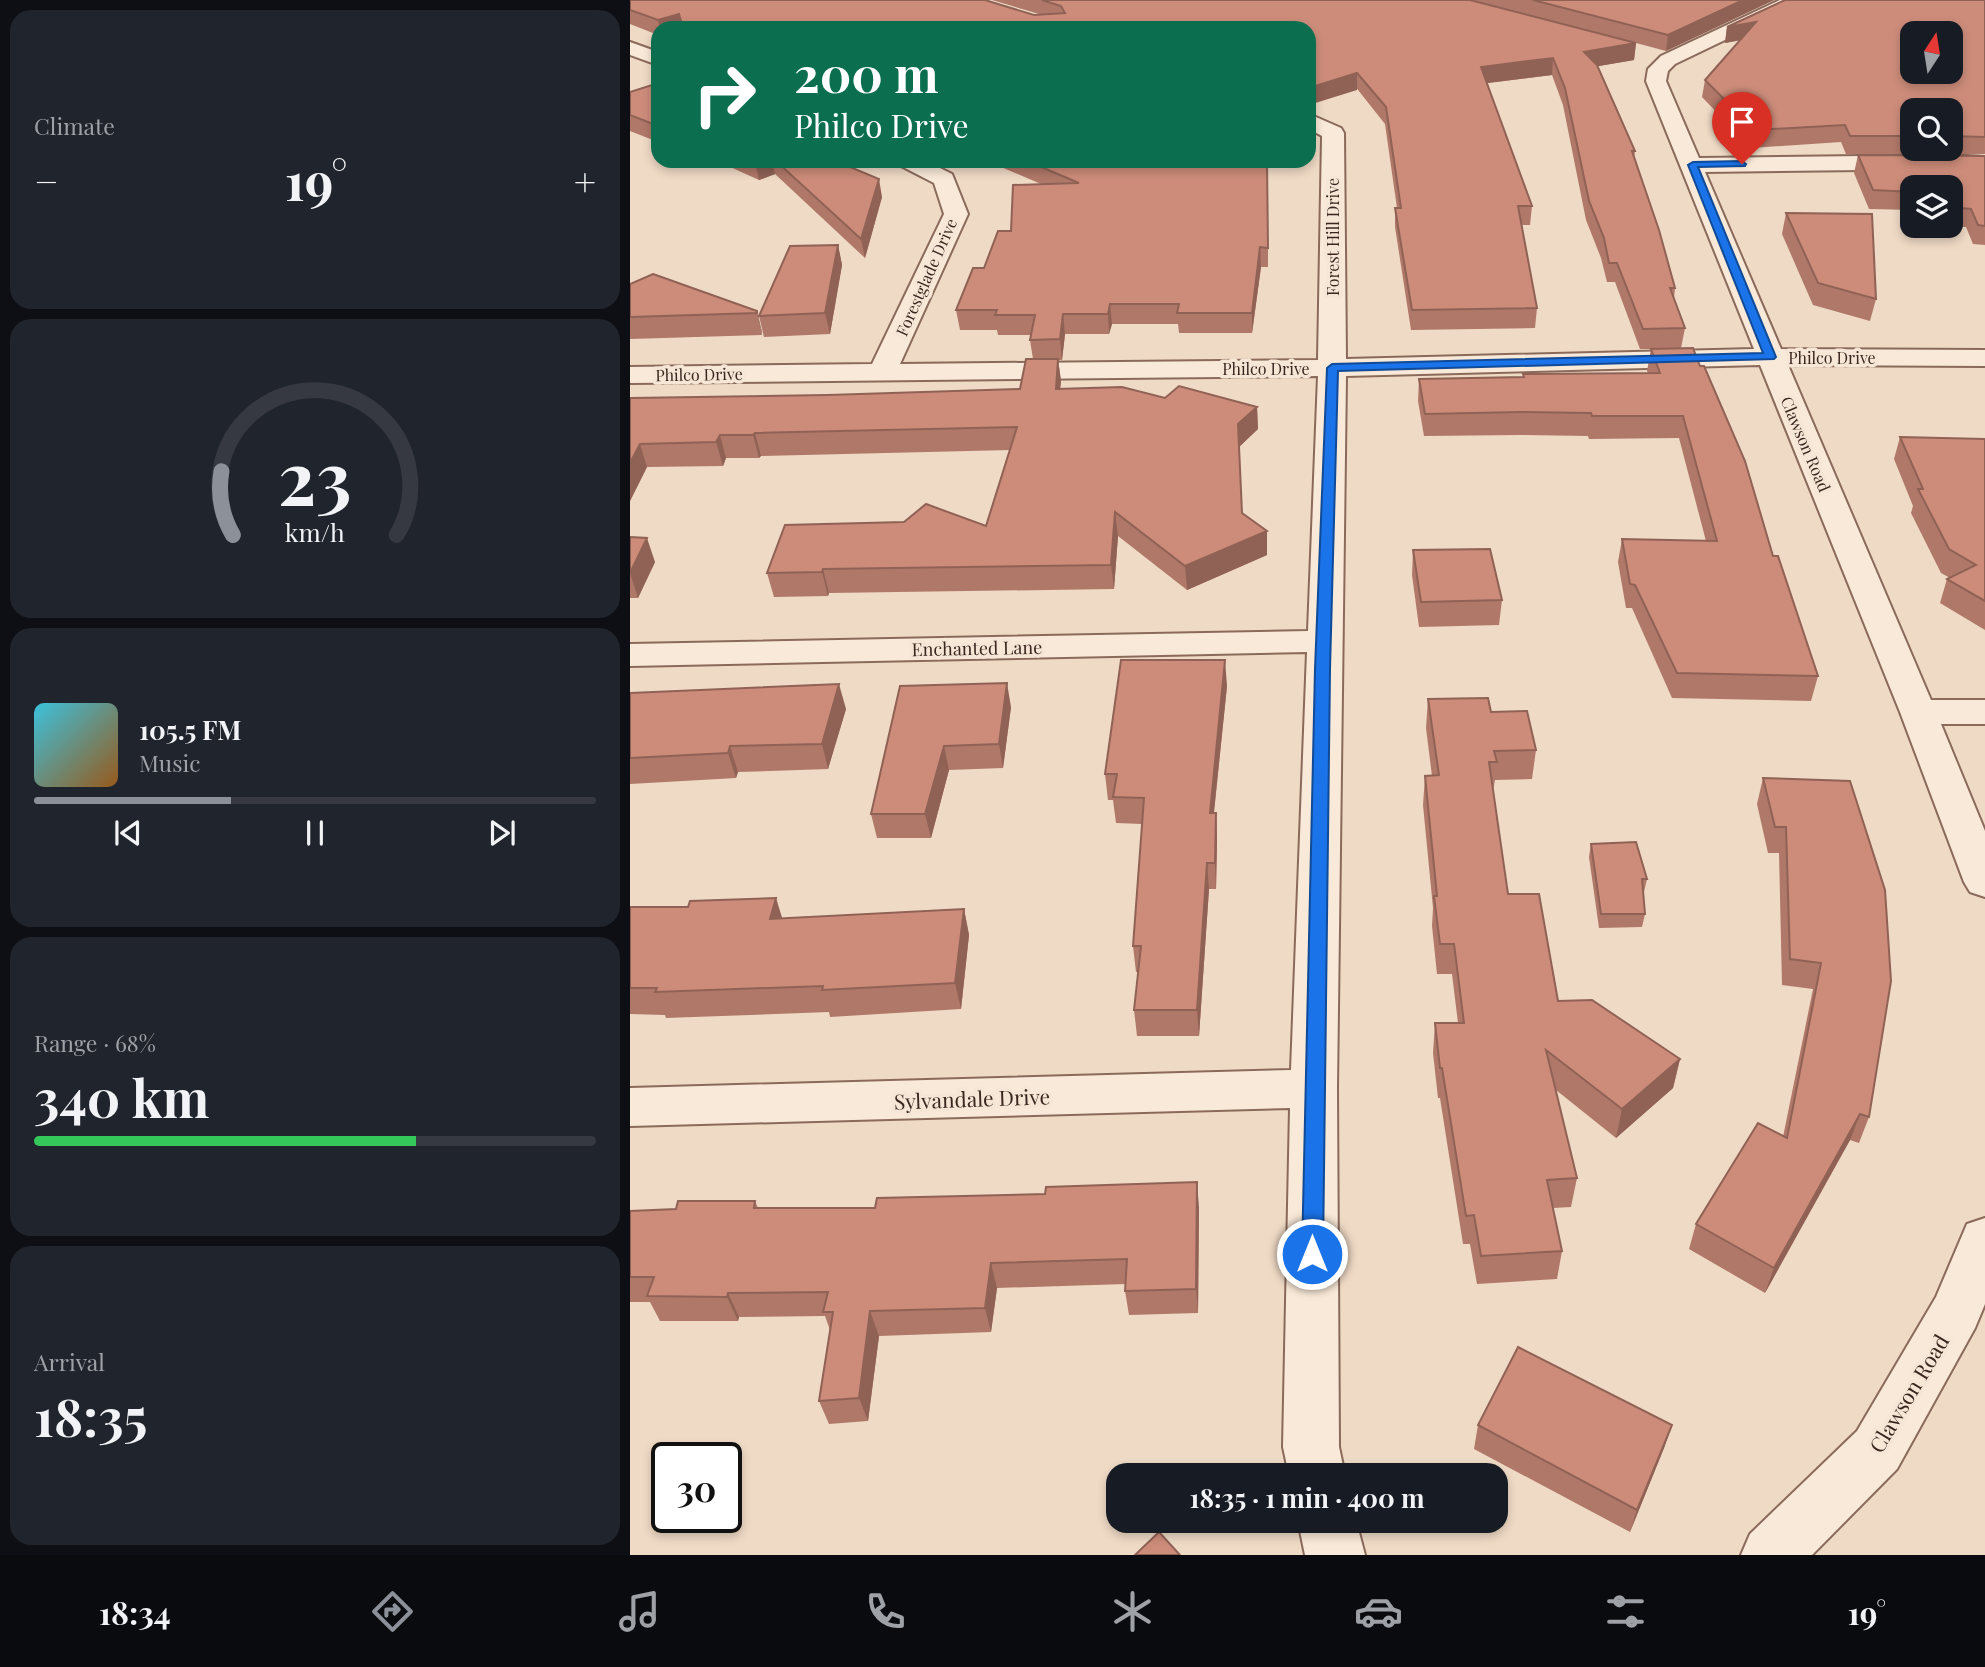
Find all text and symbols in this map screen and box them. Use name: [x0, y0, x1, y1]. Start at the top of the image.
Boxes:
north arrow: [1900, 21, 1964, 84]
map controls: [1900, 21, 1963, 238]
text: 200 m: [794, 40, 939, 105]
icon: right: [679, 49, 770, 140]
pin: [1712, 92, 1772, 164]
button: search: [1900, 98, 1963, 161]
text: Philco Drive: [794, 103, 969, 146]
icon: arrive: [1723, 103, 1761, 141]
text: Climate: [34, 110, 115, 141]
text: 19°: [285, 145, 348, 214]
text: −: [34, 155, 59, 206]
text: +: [574, 155, 596, 206]
button: layers: [1900, 175, 1963, 238]
street label: Forest Hill Drive: [1322, 178, 1343, 296]
street label: Forestglade Drive: [891, 215, 961, 339]
street label: Philco Drive: [1788, 347, 1876, 368]
street label: Philco Drive: [1222, 358, 1310, 379]
street label: Philco Drive: [655, 363, 743, 385]
street label: Clawson Road: [1776, 393, 1836, 495]
text: 23: [278, 426, 352, 523]
text: km/h: [285, 514, 345, 547]
street label: Enchanted Lane: [912, 635, 1042, 661]
text: 105.5 FM: [139, 712, 241, 747]
text: Music: [139, 747, 200, 778]
icon: previous: [109, 814, 147, 852]
icon: pause: [296, 814, 334, 852]
icon: next: [483, 814, 521, 852]
text: Range · 68%: [34, 1027, 156, 1058]
text: 340 km: [34, 1062, 209, 1131]
street label: Sylvandale Drive: [893, 1081, 1051, 1115]
position arrow: [1275, 1217, 1349, 1291]
street label: Clawson Road: [1862, 1329, 1954, 1457]
text: Arrival: [34, 1346, 105, 1377]
text: 18:35: [34, 1381, 147, 1450]
speed limit sign: 30: [651, 1442, 742, 1533]
text: 18:35 · 1 min · 400 m: [1190, 1480, 1424, 1515]
icon: directions: [368, 1587, 417, 1636]
icon: music: [615, 1587, 664, 1636]
icon: phone: [861, 1587, 910, 1636]
icon: climate: [1108, 1587, 1157, 1636]
icon: car: [1354, 1587, 1403, 1636]
icon: filters: [1601, 1587, 1650, 1636]
text: 18:34: [99, 1590, 171, 1633]
text: 19°: [1848, 1590, 1886, 1633]

